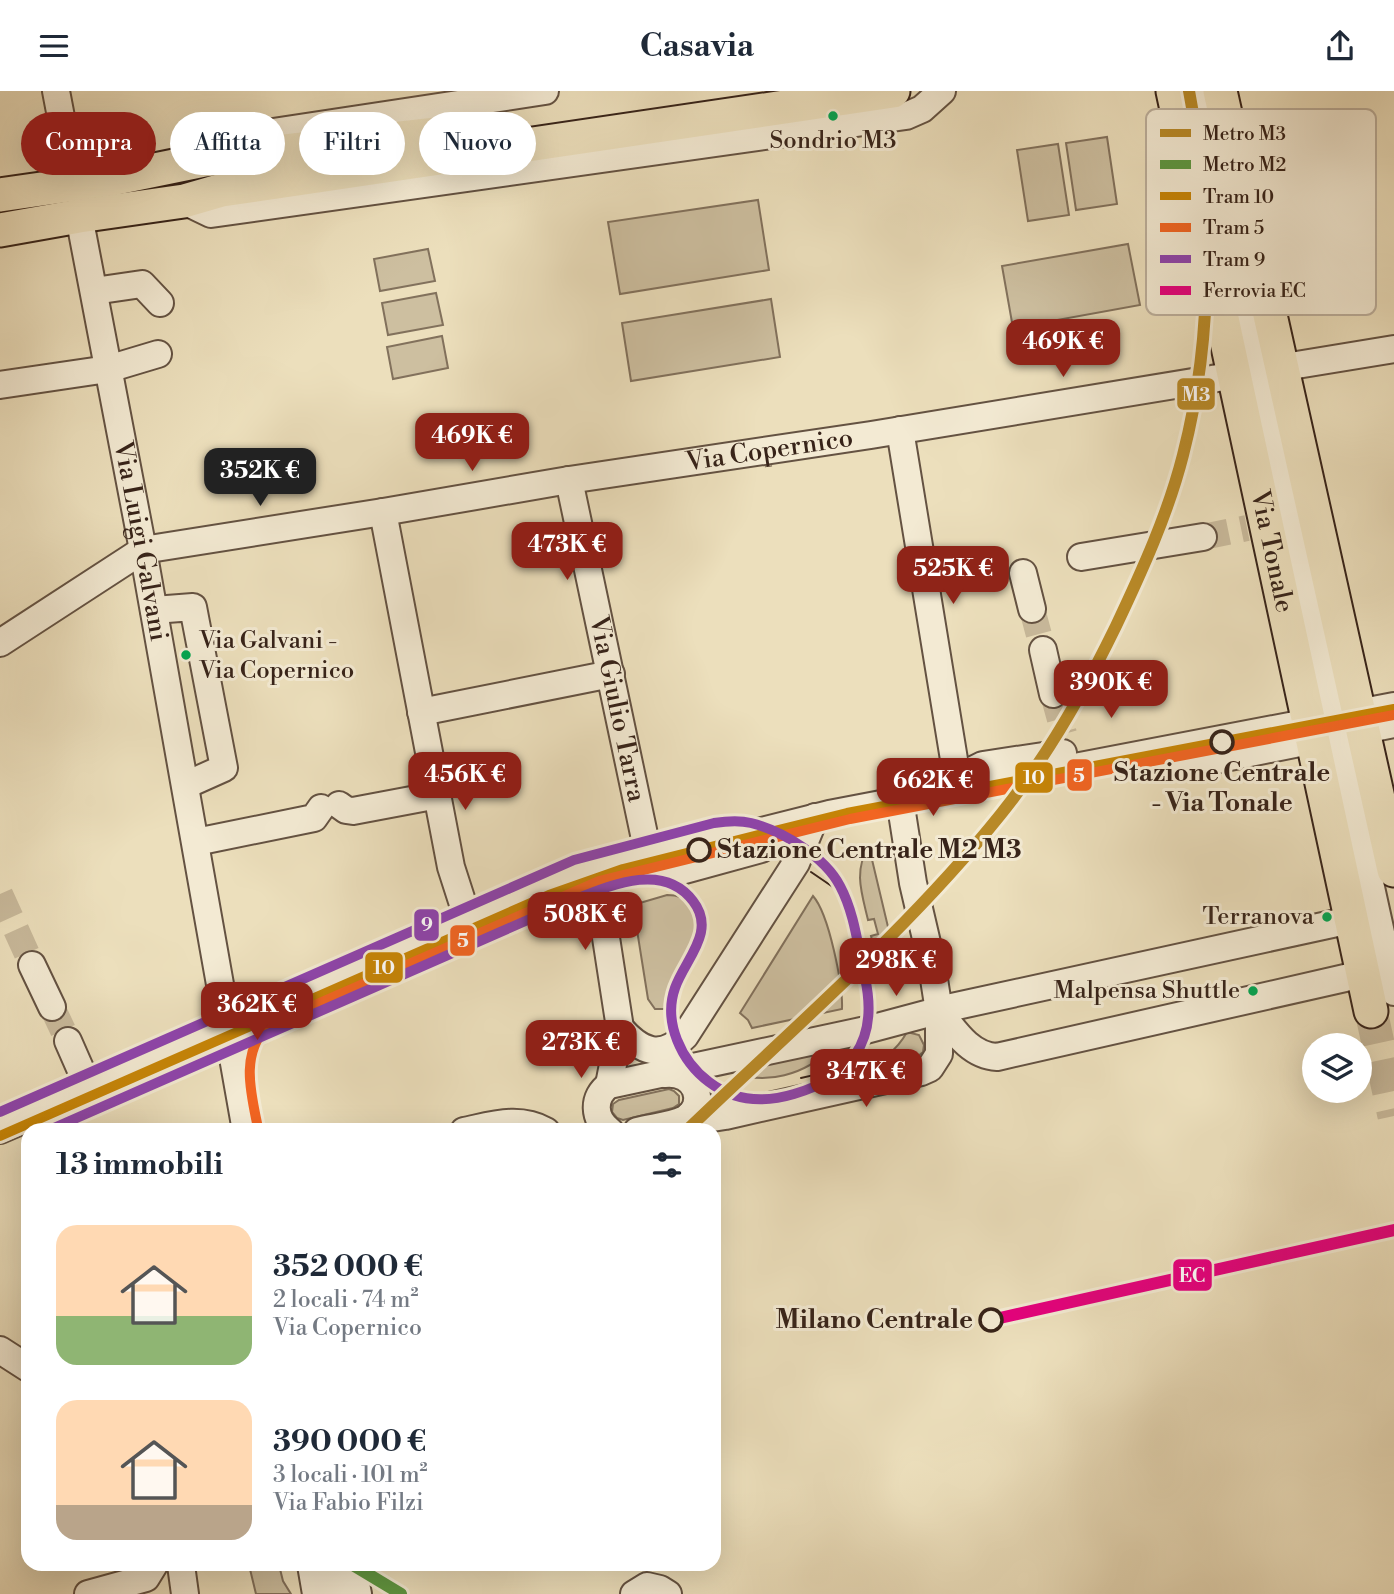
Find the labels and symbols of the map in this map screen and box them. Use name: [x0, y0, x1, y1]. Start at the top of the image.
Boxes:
marker: Sondrio M3: [826, 109, 840, 123]
legend: [1146, 109, 1376, 315]
text: Metro M3: [1203, 122, 1286, 146]
place label: Sondrio M3: [770, 126, 896, 156]
text: Metro M2: [1203, 153, 1286, 177]
text: Tram 10: [1203, 185, 1274, 209]
text: Tram 5: [1203, 216, 1264, 240]
text: Tram 9: [1203, 248, 1265, 272]
text: Ferrovia EC: [1203, 279, 1306, 303]
pin: 469K €: [1006, 320, 1120, 379]
line badge: M3: [1176, 377, 1216, 411]
text: M3: [1181, 383, 1211, 407]
pin: 469K €: [415, 413, 529, 473]
street label: Via Copernico: [683, 422, 855, 479]
street label: Via Luigi Galvani: [106, 438, 175, 644]
pin: 352K €: [203, 449, 317, 508]
street label: Via Tonale: [1243, 486, 1301, 616]
pin: 473K €: [510, 523, 624, 582]
pin: 525K €: [896, 547, 1010, 606]
street label: Via Giulio Tarra: [582, 612, 653, 806]
place label: Via Galvani - Via Copernico: [198, 626, 354, 686]
marker: Via Galvani - Via Copernico: [179, 648, 193, 662]
pin: 390K €: [1054, 661, 1168, 720]
marker: Stazione Centrale - Via Tonale: [1210, 730, 1234, 754]
pin: 456K €: [408, 753, 522, 812]
place label: Stazione Centrale - Via Tonale: [1114, 757, 1330, 819]
line badge: 5: [1066, 758, 1093, 792]
pin: 662K €: [876, 759, 990, 818]
line badge: 10: [1014, 761, 1054, 794]
text: 5: [1073, 764, 1085, 788]
text: 10: [1023, 766, 1045, 790]
place label: Stazione Centrale M2 M3: [717, 834, 1022, 866]
marker: Stazione Centrale M2 M3: [687, 838, 711, 862]
pin: 508K €: [528, 893, 642, 952]
place label: Terranova: [1203, 902, 1315, 932]
line badge: 9: [413, 908, 440, 942]
marker: Terranova: [1320, 910, 1334, 924]
text: 9: [421, 913, 433, 937]
line badge: 5: [449, 924, 476, 957]
text: 5: [457, 929, 469, 953]
pin: 298K €: [839, 939, 953, 998]
line badge: 10: [364, 951, 404, 984]
text: 10: [373, 956, 395, 980]
place label: Malpensa Shuttle: [1053, 976, 1240, 1006]
pin: 362K €: [200, 983, 314, 1042]
marker: Malpensa Shuttle: [1246, 984, 1260, 998]
pin: 273K €: [524, 1021, 638, 1080]
pin: 347K €: [809, 1049, 923, 1109]
line badge: EC: [1172, 1258, 1213, 1292]
text: EC: [1179, 1264, 1205, 1288]
place label: Milano Centrale: [775, 1304, 973, 1336]
marker: Milano Centrale: [979, 1308, 1003, 1332]

